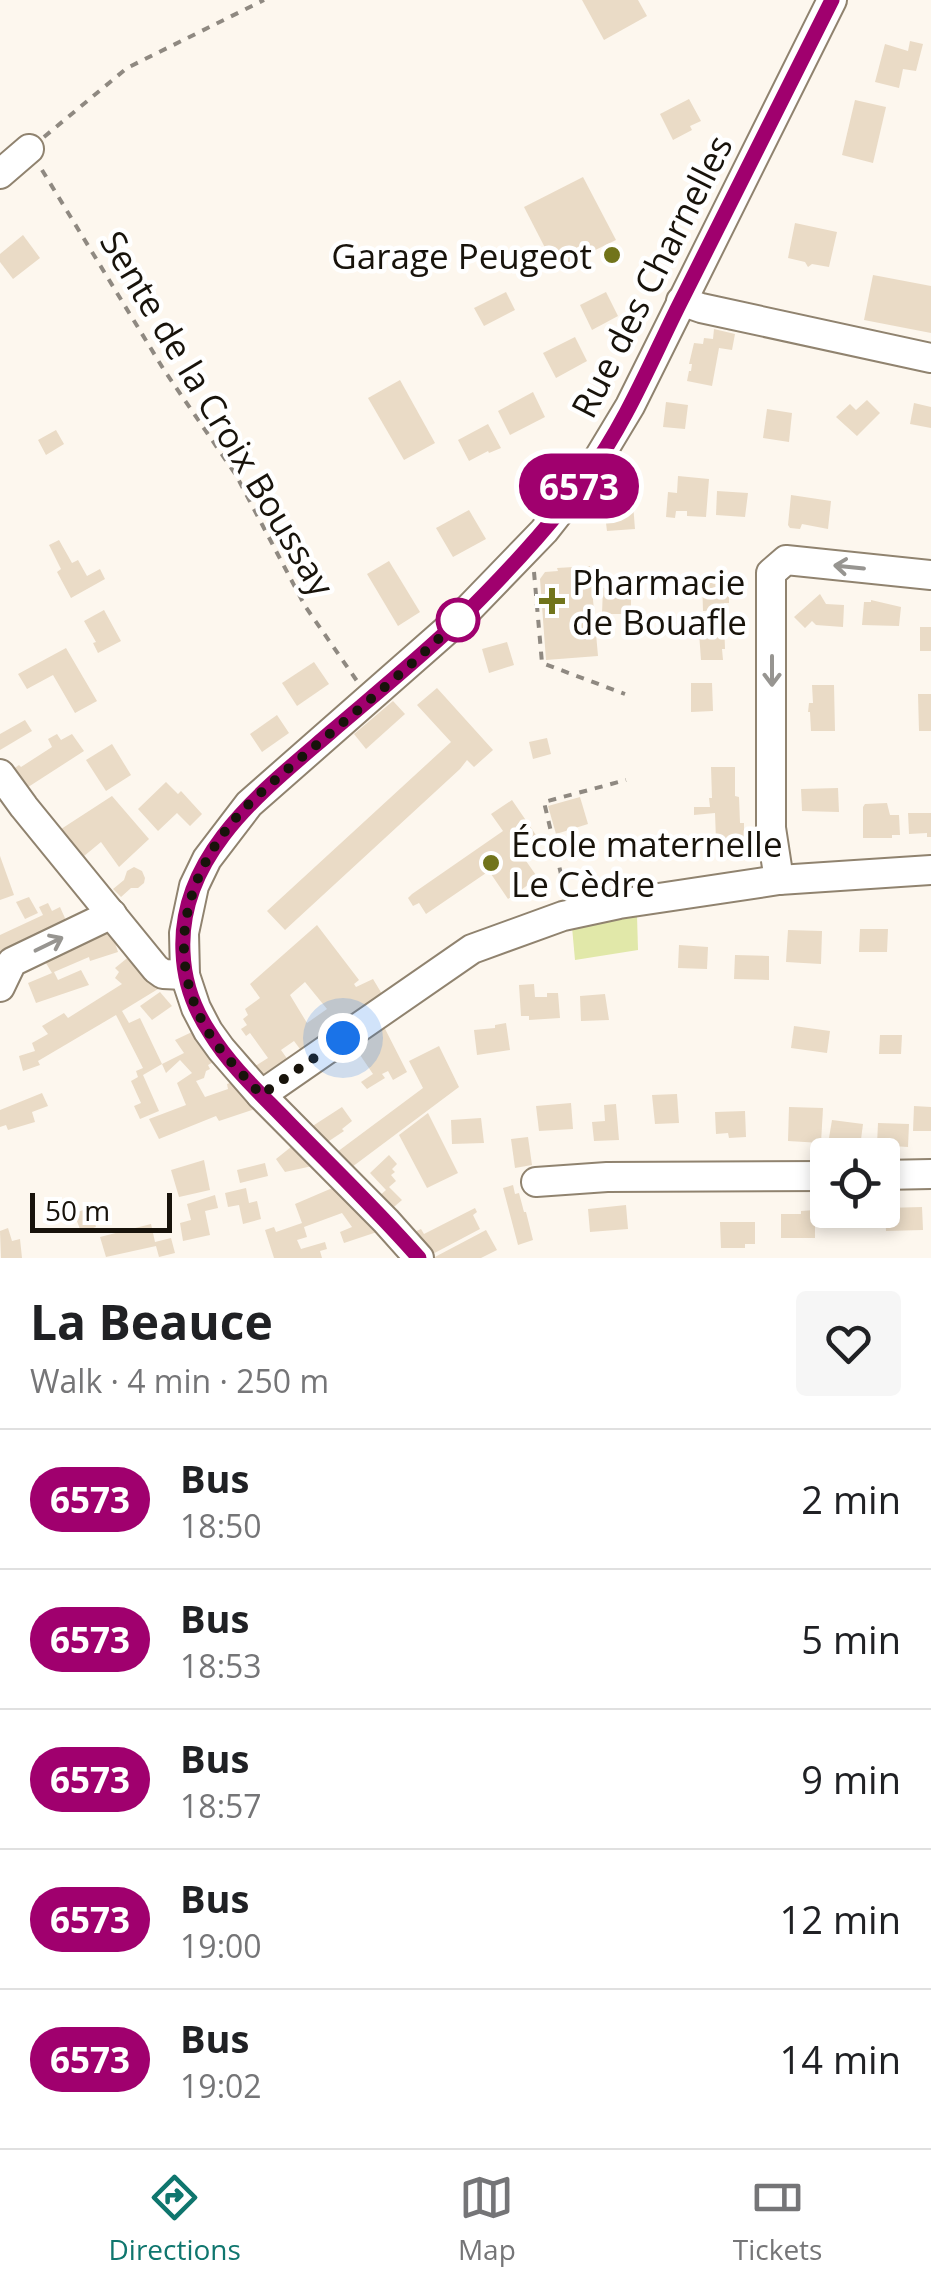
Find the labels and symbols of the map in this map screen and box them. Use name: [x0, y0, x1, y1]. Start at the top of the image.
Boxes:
street label: Rue des Charnelles: [559, 127, 743, 425]
street label: Sente de la Croix Boussay: [90, 222, 346, 605]
place label: Garage Peugeot: [331, 232, 592, 279]
marker: Garage Peugeot: [601, 244, 623, 266]
line badge: 6573: [509, 454, 649, 518]
one-way arrow: [833, 557, 865, 576]
place label: Pharmacie de Bouafle: [572, 558, 747, 645]
marker: Pharmacie de Bouafle: [541, 590, 563, 612]
unlabelled marker: [437, 599, 479, 641]
one-way arrow: [762, 654, 782, 686]
place label: École maternelle Le Cèdre: [511, 820, 783, 907]
marker: École maternelle Le Cèdre: [480, 852, 502, 874]
one-way arrow: [34, 934, 63, 953]
your location: [318, 1013, 368, 1063]
scale bar: [30, 1188, 172, 1232]

